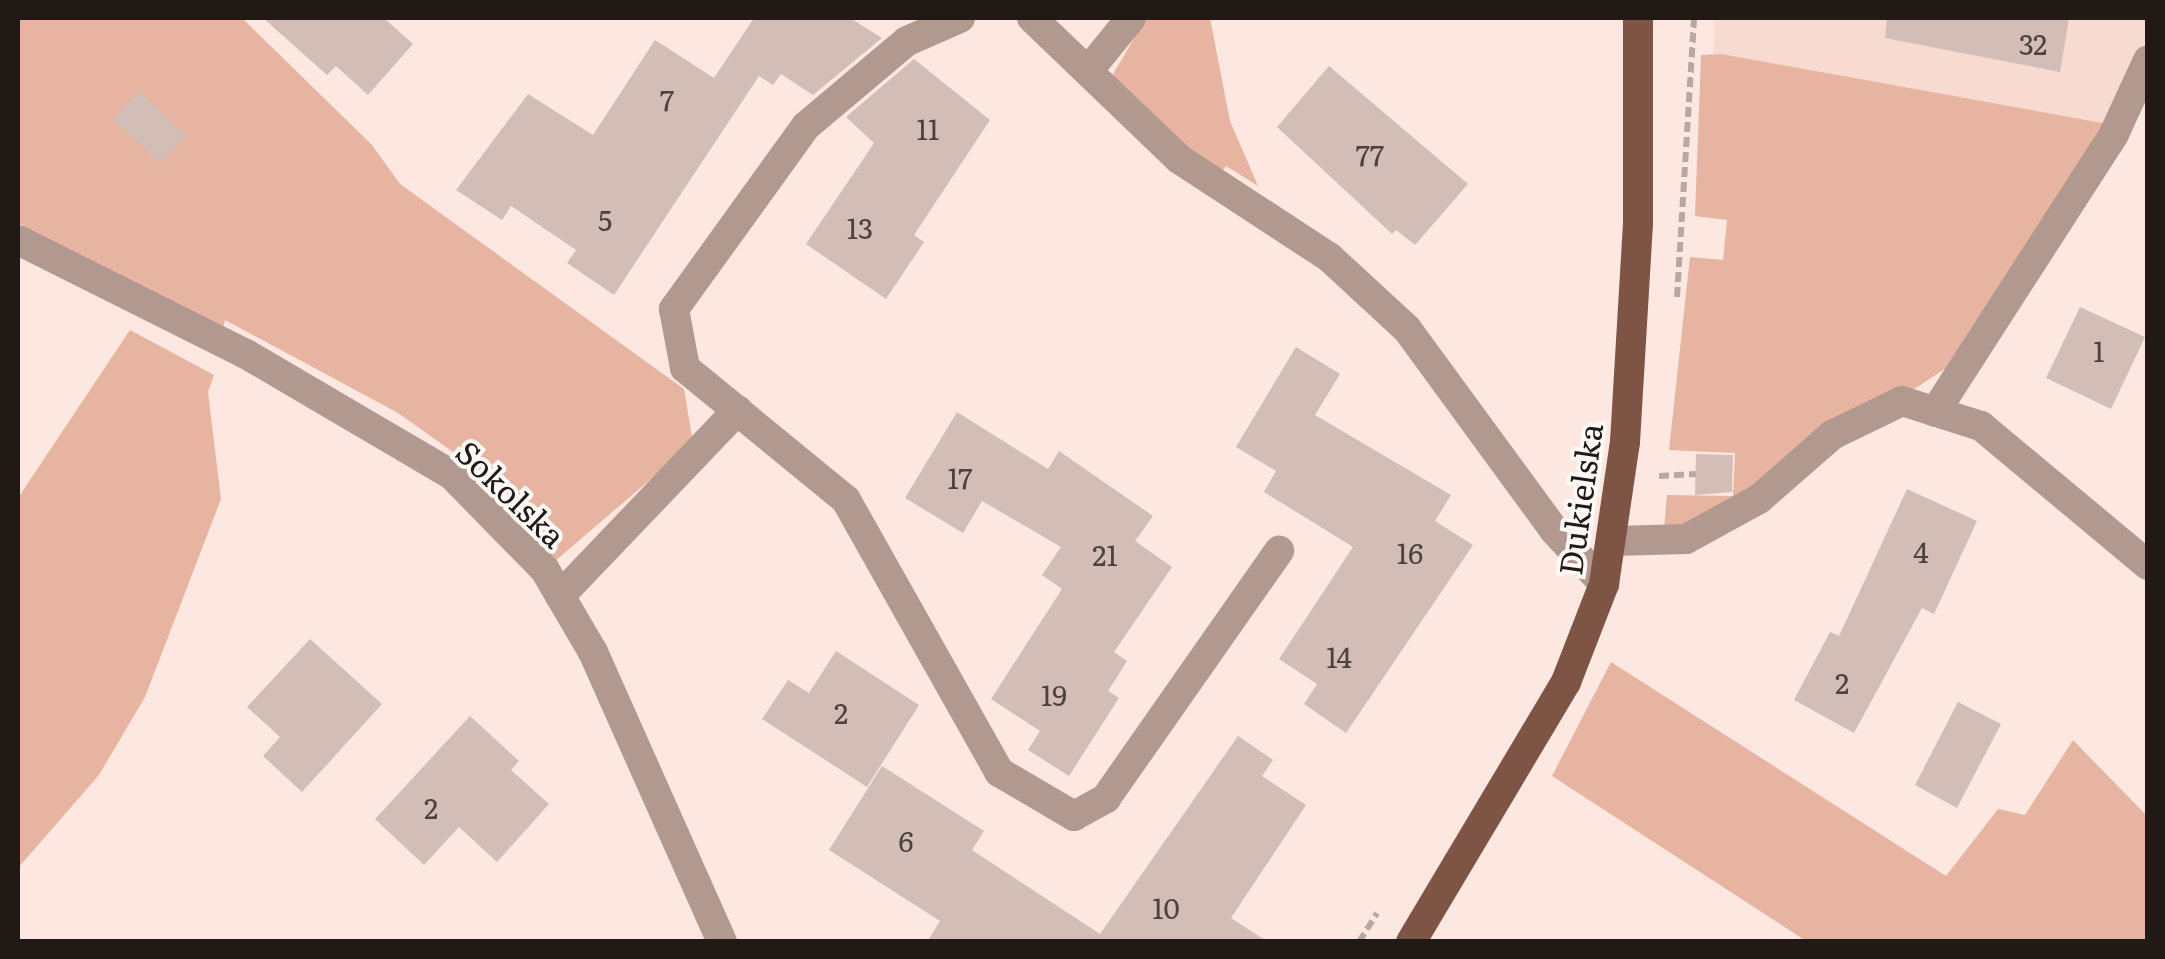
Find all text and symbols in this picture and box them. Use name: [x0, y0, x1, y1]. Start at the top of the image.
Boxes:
house number: 32: [2019, 26, 2047, 60]
house number: 7: [660, 82, 674, 116]
house number: 11: [917, 111, 939, 145]
house number: 77: [1356, 137, 1384, 171]
house number: 5: [598, 202, 612, 236]
house number: 13: [847, 210, 873, 244]
house number: 1: [2093, 333, 2105, 367]
street label: Dukielska: [1549, 421, 1609, 577]
street label: Sokolska: [449, 432, 575, 554]
house number: 17: [948, 460, 972, 494]
house number: 4: [1913, 534, 1929, 568]
house number: 16: [1397, 535, 1423, 569]
house number: 21: [1092, 537, 1118, 571]
house number: 14: [1326, 639, 1352, 673]
house number: 2: [1835, 665, 1849, 699]
house number: 19: [1041, 677, 1067, 711]
house number: 2: [834, 695, 848, 729]
house number: 2: [424, 790, 438, 824]
house number: 6: [898, 823, 914, 857]
house number: 10: [1152, 890, 1180, 924]

